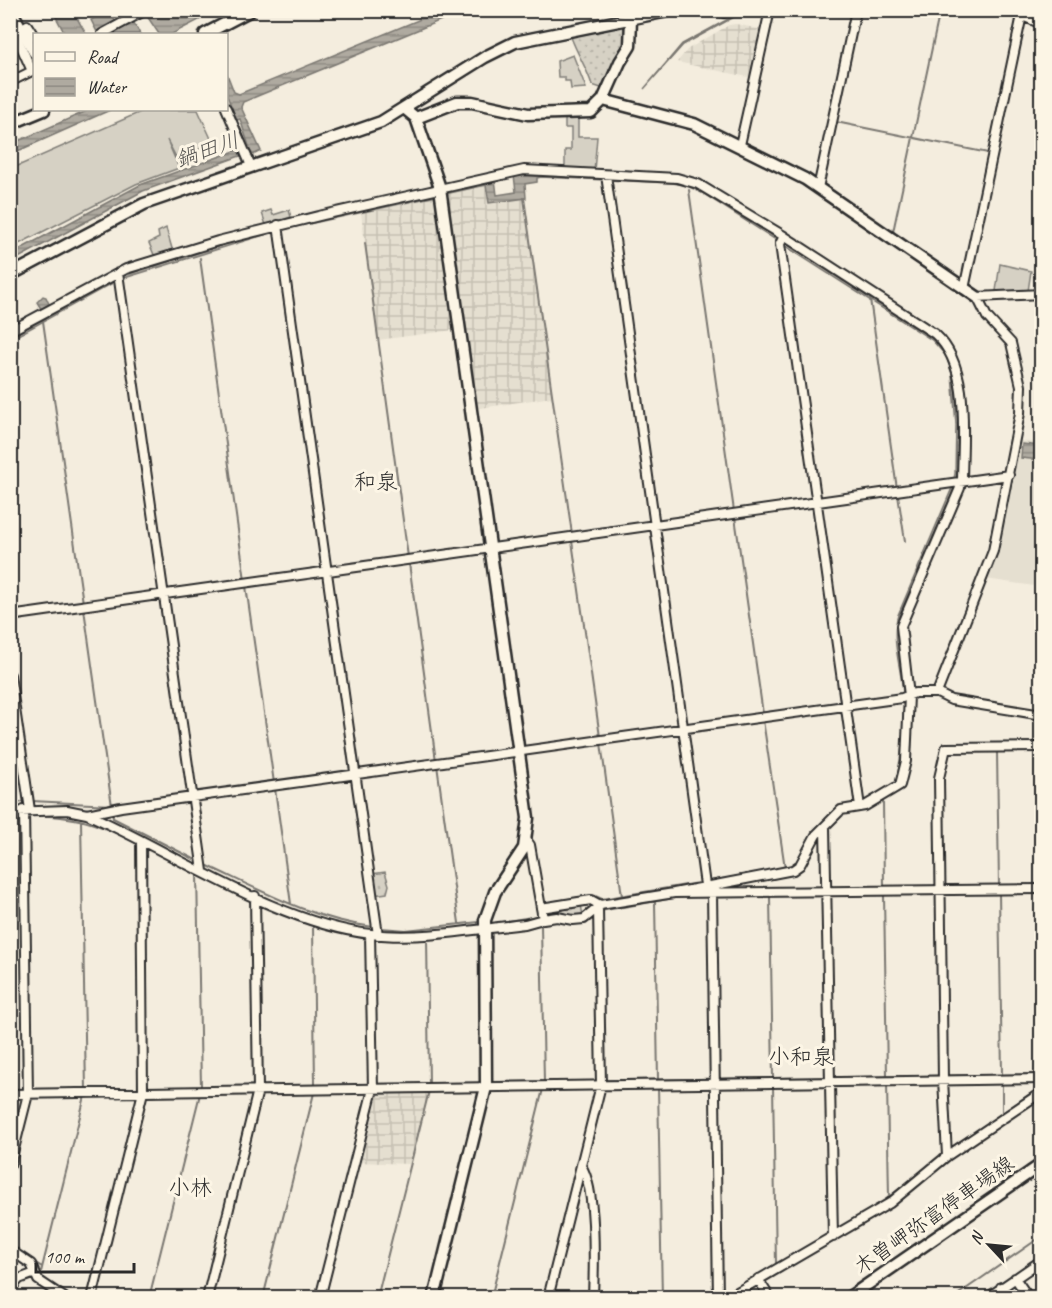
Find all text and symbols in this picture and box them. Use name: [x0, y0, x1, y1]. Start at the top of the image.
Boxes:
legend: [33, 33, 228, 111]
text: Road: [87, 46, 120, 68]
text: Water: [87, 76, 128, 98]
water label: 鍋田川: [172, 126, 243, 174]
district label: 和泉: [354, 468, 398, 496]
district label: 小和泉: [768, 1043, 834, 1071]
street label: 木曽岬弥富停車場線: [849, 1150, 1019, 1280]
district label: 小林: [168, 1174, 212, 1202]
north arrow: [959, 1215, 1019, 1275]
text: N: [965, 1227, 989, 1248]
scale bar: [36, 1236, 134, 1274]
text: 100 m: [45, 1246, 86, 1268]

